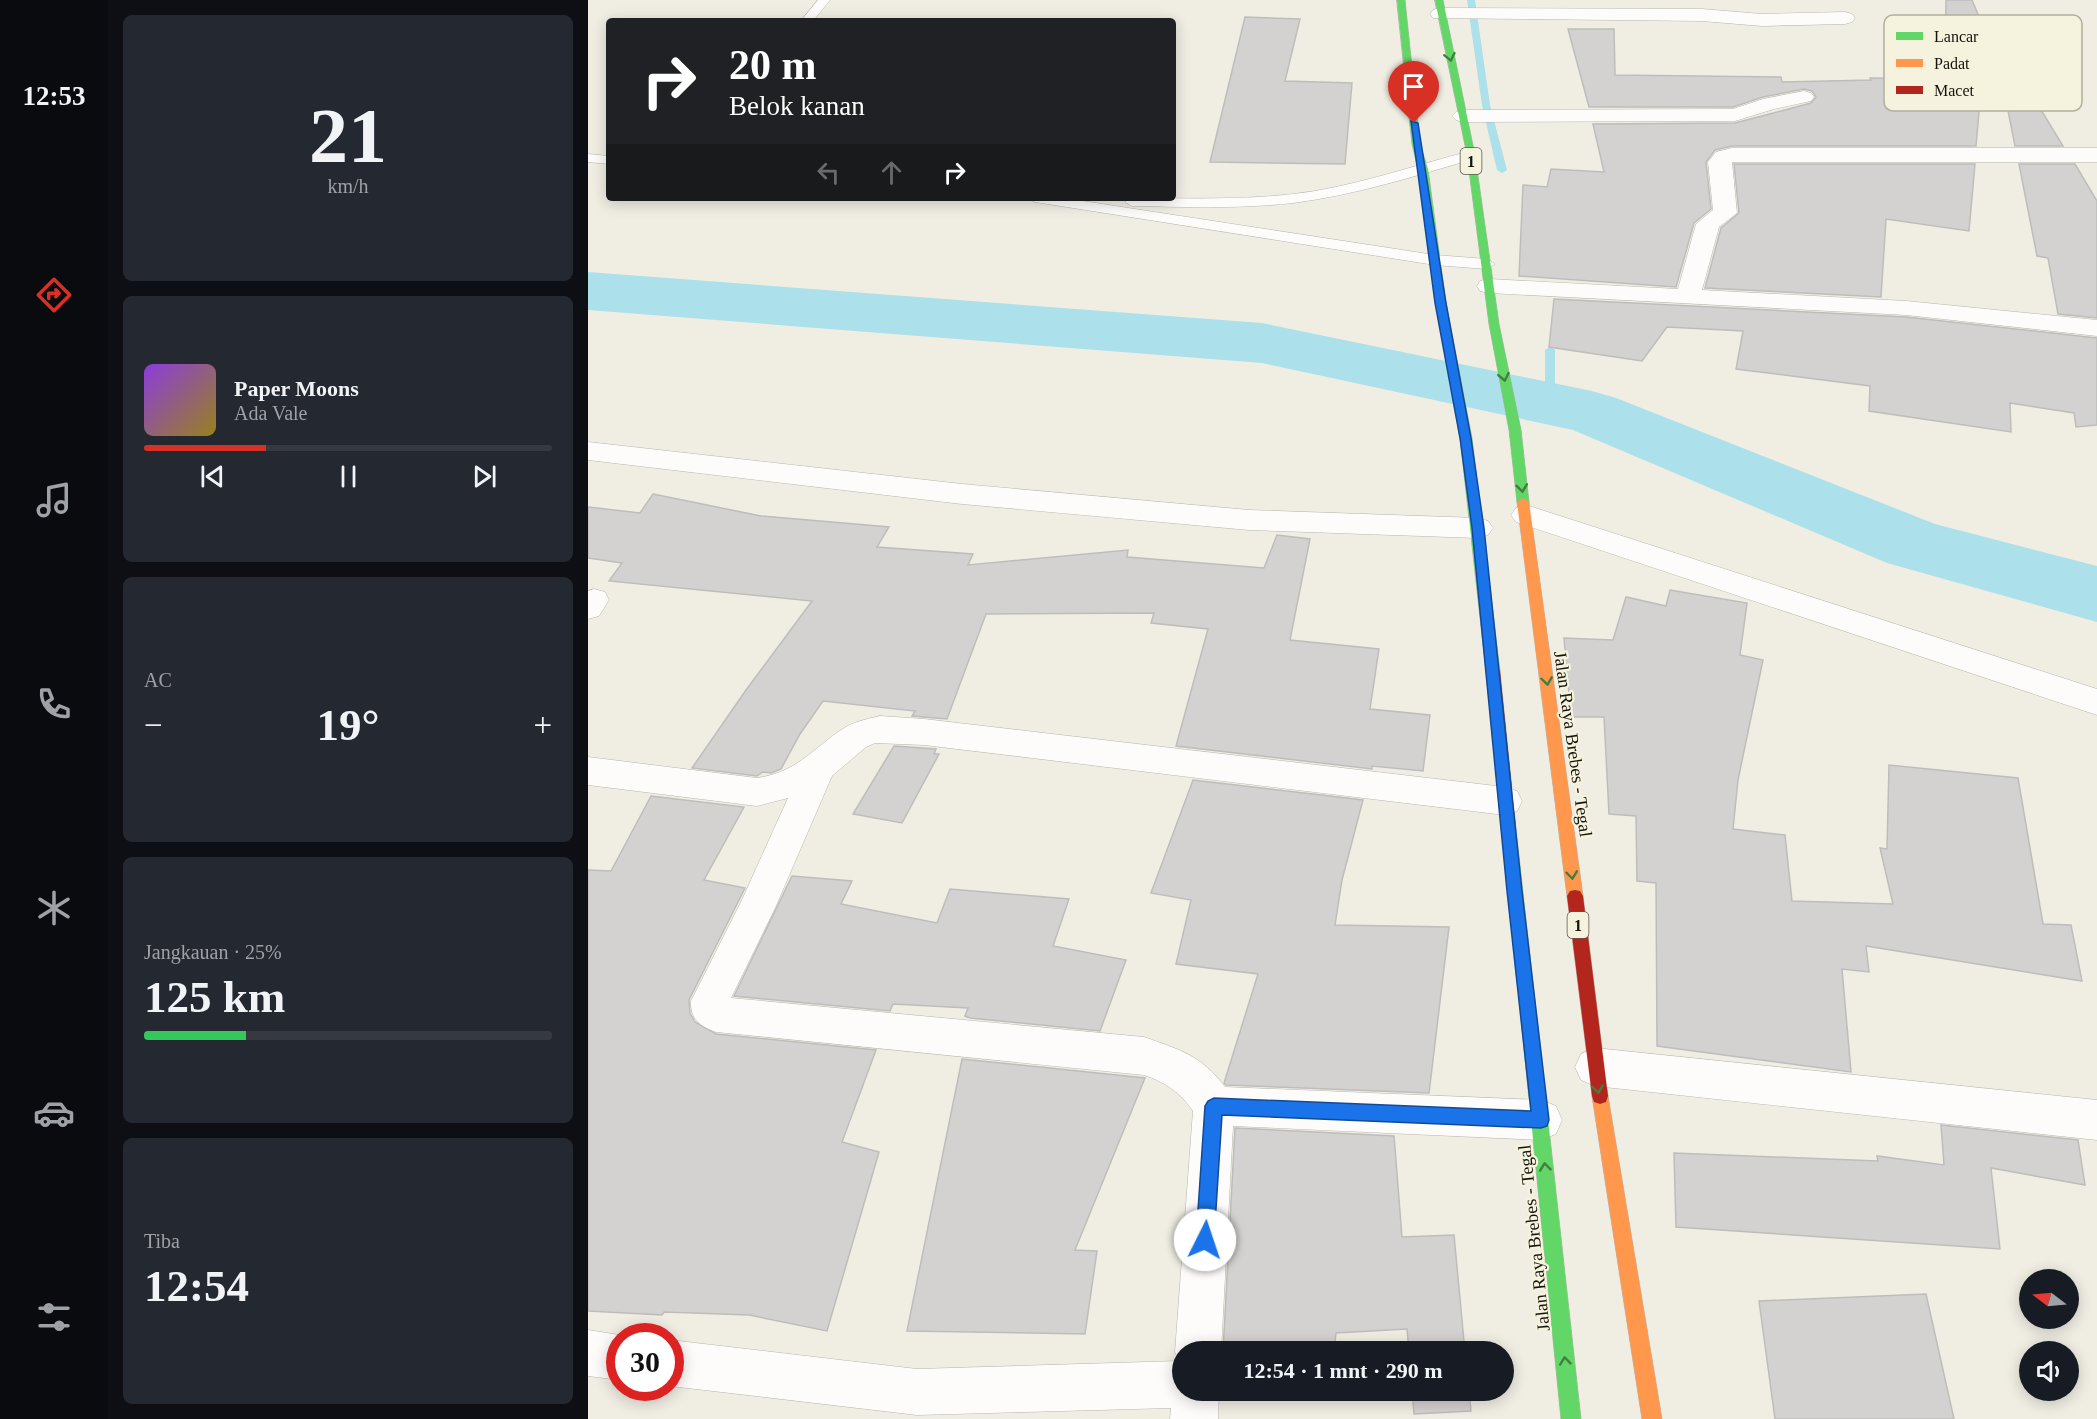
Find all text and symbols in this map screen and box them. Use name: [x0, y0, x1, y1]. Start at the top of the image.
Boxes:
legend: [1884, 15, 2082, 111]
text: Lancar: [1934, 28, 1979, 45]
icon: right: [630, 42, 708, 120]
text: 20 m: [729, 42, 817, 88]
one-way arrow: [1442, 52, 1455, 62]
text: Padat: [1934, 55, 1970, 72]
pin: [1388, 61, 1439, 123]
icon: arrive: [1397, 70, 1430, 103]
text: 12:53: [23, 81, 86, 111]
text: Macet: [1934, 82, 1975, 99]
text: Belok kanan: [729, 91, 865, 121]
text: 21: [309, 92, 387, 179]
road number: 1: [1460, 148, 1482, 174]
icon: left: [812, 156, 845, 189]
icon: ahead: [875, 156, 908, 189]
icon: right: [938, 156, 971, 189]
text: km/h: [327, 175, 369, 197]
icon: directions: [33, 274, 75, 316]
one-way arrow: [1497, 371, 1510, 381]
text: Paper Moons: [234, 376, 359, 401]
text: Ada Vale: [234, 402, 308, 424]
icon: previous: [196, 460, 229, 493]
icon: pause: [332, 460, 365, 493]
icon: next: [468, 460, 501, 493]
icon: music: [33, 479, 75, 521]
one-way arrow: [1516, 483, 1528, 493]
street label: Jalan Raya Brebes - Tegal: [1550, 650, 1596, 838]
text: AC: [144, 669, 172, 691]
one-way arrow: [1540, 677, 1552, 686]
icon: phone: [33, 683, 75, 725]
text: 19°: [317, 700, 380, 750]
text: −: [144, 707, 163, 743]
text: +: [533, 707, 552, 743]
one-way arrow: [1565, 870, 1578, 879]
icon: climate: [33, 887, 75, 929]
road number: 1: [1568, 912, 1588, 938]
text: Jangkauan · 25%: [144, 941, 282, 963]
text: 125 km: [144, 972, 285, 1022]
one-way arrow: [1592, 1085, 1604, 1094]
icon: car: [33, 1092, 75, 1134]
street label: Jalan Raya Brebes - Tegal: [1514, 1144, 1554, 1332]
one-way arrow: [1539, 1162, 1552, 1171]
position arrow: [1173, 1208, 1237, 1272]
text: Tiba: [144, 1230, 180, 1252]
text: 12:54: [144, 1261, 249, 1311]
north arrow: [2019, 1269, 2079, 1329]
map controls: [2019, 1269, 2079, 1401]
icon: filters: [33, 1296, 75, 1338]
speed limit sign: 30: [606, 1323, 684, 1401]
button: sound: [2019, 1341, 2079, 1401]
one-way arrow: [1559, 1356, 1572, 1365]
text: 12:54 · 1 mnt · 290 m: [1243, 1358, 1443, 1383]

